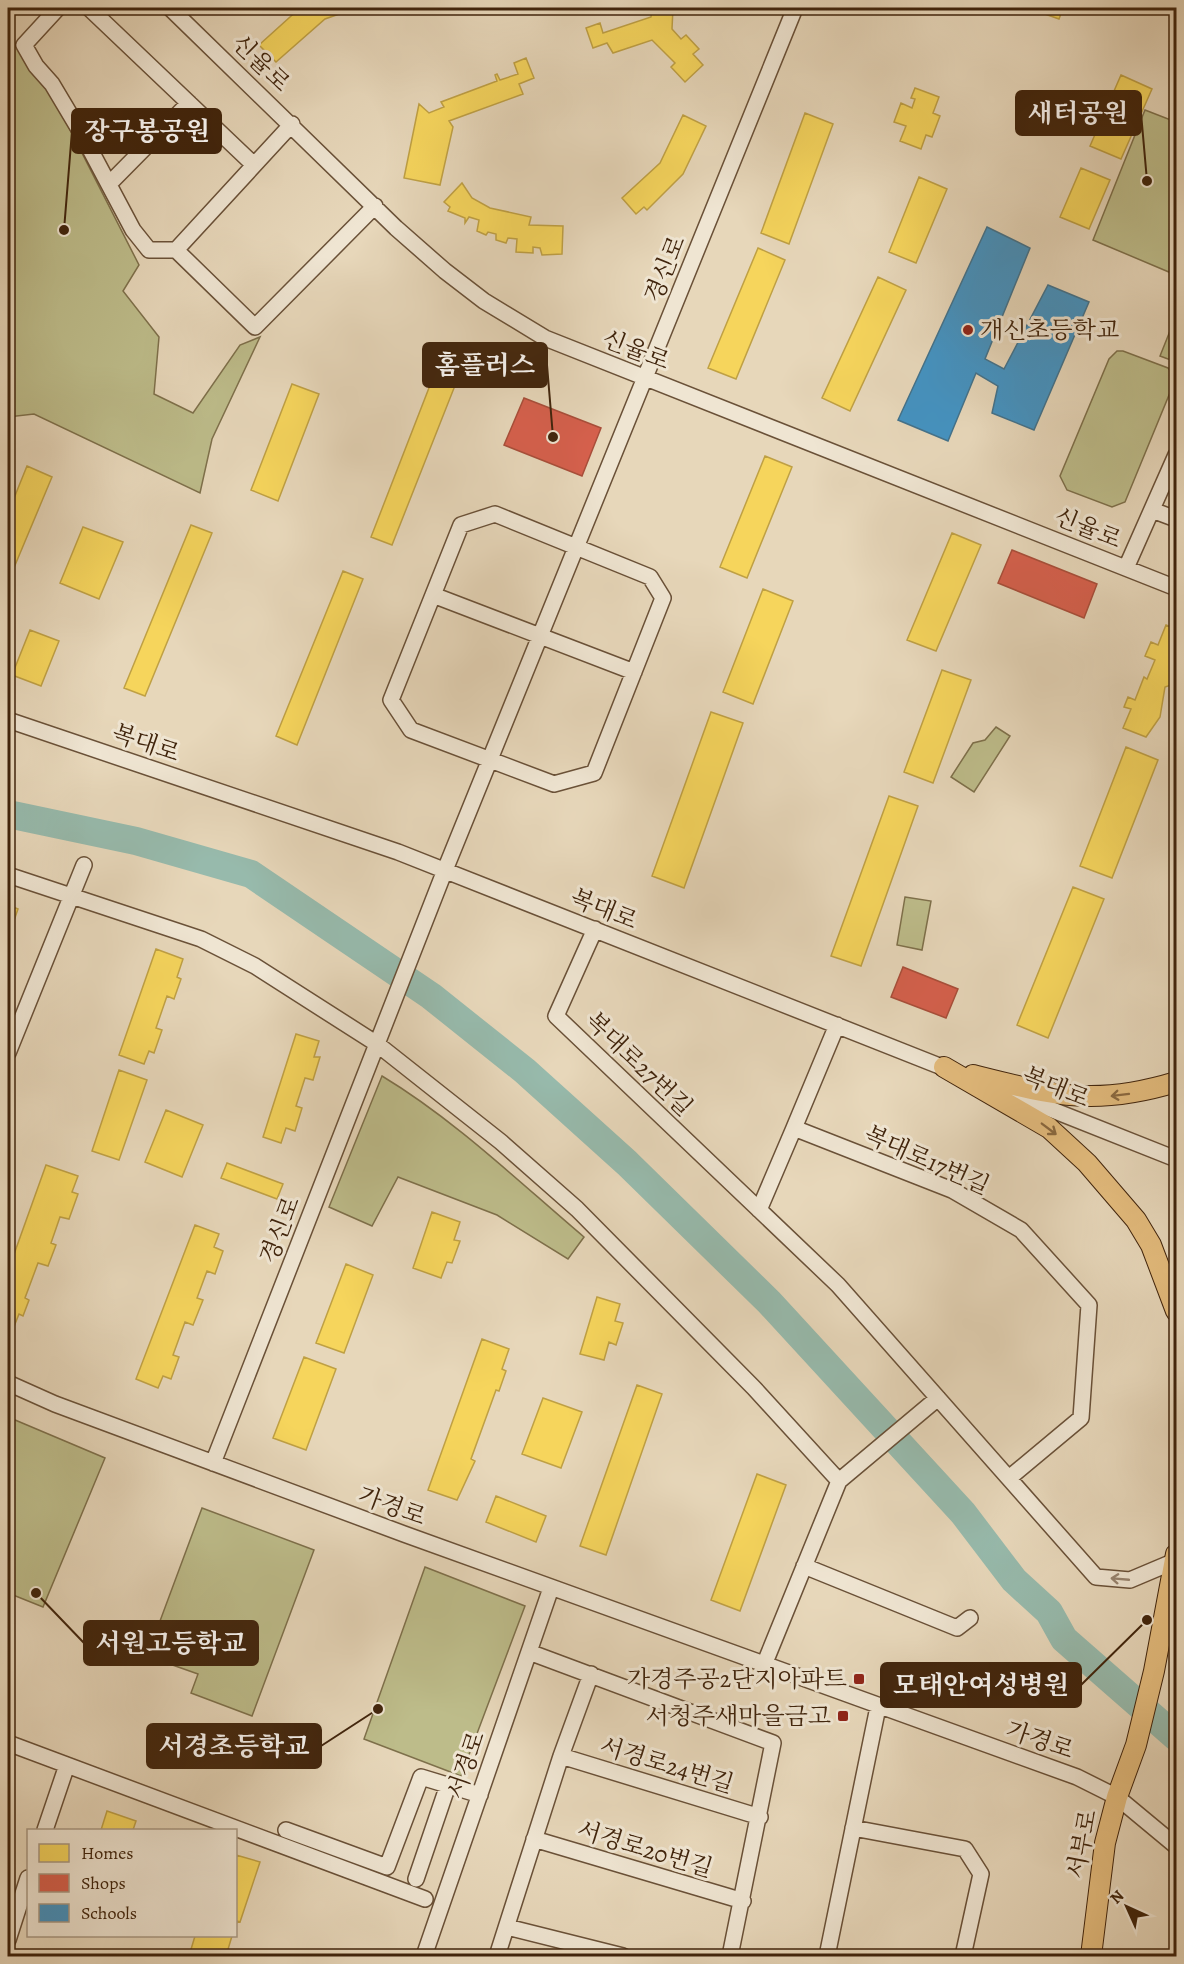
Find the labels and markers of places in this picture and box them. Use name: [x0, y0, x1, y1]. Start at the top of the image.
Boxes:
callout: 새터공원: [1016, 91, 1141, 135]
callout: 장구봉공원: [72, 109, 221, 153]
place label: 개신초등학교: [980, 314, 1119, 346]
marker: 개신초등학교: [961, 323, 975, 337]
callout: 홈플러스: [423, 343, 547, 387]
callout: 서원고등학교: [84, 1621, 258, 1665]
place label: 가경주공2단지아파트: [627, 1663, 847, 1695]
callout: 모태안여성병원: [881, 1663, 1081, 1707]
marker: 가경주공2단지아파트: [852, 1672, 866, 1686]
place label: 서청주새마을금고: [646, 1700, 831, 1732]
marker: 서청주새마을금고: [836, 1709, 850, 1723]
callout: 서경초등학교: [147, 1724, 321, 1768]

